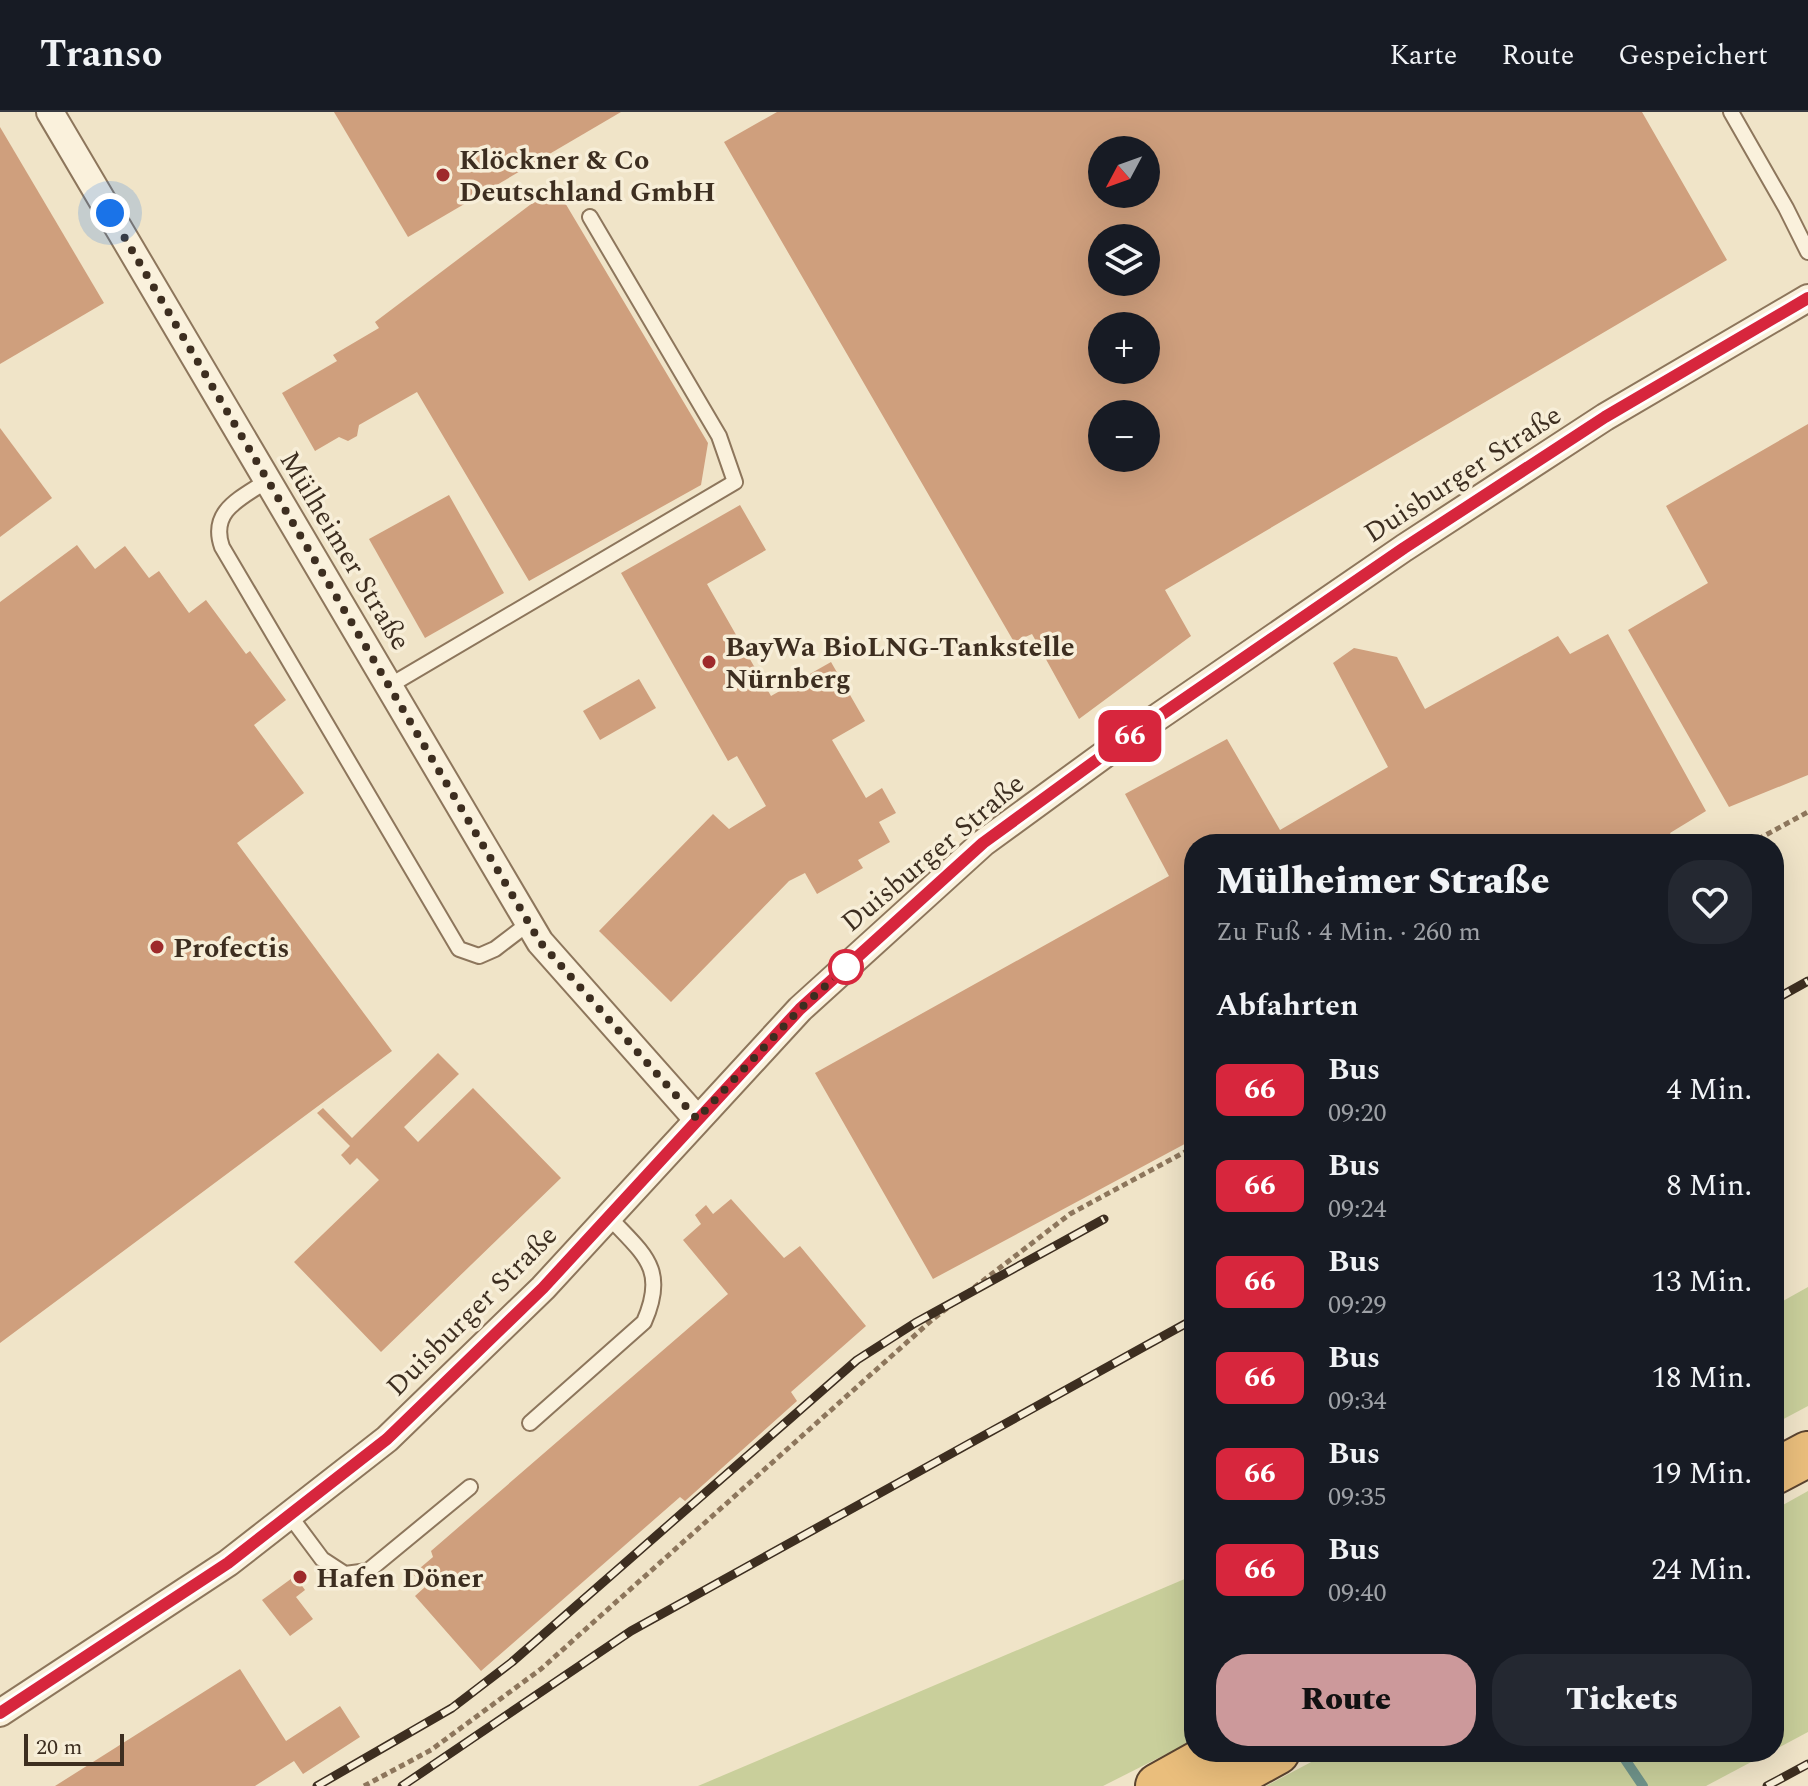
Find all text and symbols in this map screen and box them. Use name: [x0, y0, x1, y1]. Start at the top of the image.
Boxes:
text: Transo: [40, 26, 162, 84]
text: Karte: [1390, 34, 1457, 77]
text: Route: [1501, 34, 1574, 77]
text: Gespeichert: [1618, 34, 1768, 77]
north arrow: [1088, 136, 1160, 208]
map controls: [1088, 136, 1160, 472]
place label: Klöckner & Co Deutschland GmbH: [459, 139, 716, 214]
marker: Klöckner & Co Deutschland GmbH: [434, 166, 452, 184]
your location: [90, 193, 130, 233]
button: layers: [1088, 224, 1160, 296]
button: +: [1088, 312, 1160, 384]
street label: Duisburger Straße: [1355, 394, 1570, 554]
button: −: [1088, 400, 1160, 472]
street label: Mülheimer Straße: [268, 443, 421, 659]
place label: BayWa BioLNG-Tankstelle Nürnberg: [725, 626, 1075, 701]
marker: BayWa BioLNG-Tankstelle Nürnberg: [700, 653, 718, 671]
line badge: 66: [1094, 710, 1166, 762]
text: 66: [1114, 714, 1146, 757]
street label: Duisburger Straße: [832, 763, 1034, 943]
text: Mülheimer Straße: [1216, 853, 1550, 911]
button: heart: [1668, 860, 1752, 944]
text: Zu Fuß · 4 Min. · 260 m: [1216, 912, 1481, 952]
place label: Profectis: [173, 927, 289, 970]
marker: Profectis: [148, 938, 166, 956]
unlabelled marker: [829, 950, 863, 984]
text: Abfahrten: [1216, 983, 1359, 1029]
text: Bus: [1328, 1047, 1380, 1093]
text: 4 Min.: [1666, 1067, 1752, 1113]
text: 66: [1244, 1068, 1276, 1111]
text: 09:20: [1328, 1093, 1387, 1133]
text: Bus: [1328, 1143, 1380, 1189]
text: 8 Min.: [1666, 1163, 1752, 1209]
text: 66: [1244, 1164, 1276, 1207]
text: 09:24: [1328, 1189, 1387, 1229]
street label: Duisburger Straße: [376, 1215, 568, 1407]
text: Bus: [1328, 1239, 1380, 1285]
text: 13 Min.: [1651, 1259, 1752, 1305]
text: 66: [1244, 1260, 1276, 1303]
text: 09:29: [1328, 1285, 1387, 1325]
text: Bus: [1328, 1335, 1380, 1381]
text: 18 Min.: [1651, 1355, 1752, 1401]
text: 66: [1244, 1356, 1276, 1399]
text: 09:34: [1328, 1381, 1387, 1421]
text: Bus: [1328, 1431, 1380, 1477]
text: 19 Min.: [1651, 1451, 1752, 1497]
text: 66: [1244, 1452, 1276, 1495]
text: 09:35: [1328, 1477, 1387, 1517]
text: Bus: [1328, 1527, 1380, 1573]
text: 24 Min.: [1651, 1547, 1752, 1593]
text: 66: [1244, 1548, 1276, 1591]
place label: Hafen Döner: [316, 1557, 483, 1600]
marker: Hafen Döner: [291, 1568, 309, 1586]
text: 09:40: [1328, 1573, 1387, 1613]
button: Route: [1216, 1654, 1476, 1746]
button: Tickets: [1492, 1654, 1752, 1746]
scale bar: [24, 1730, 124, 1766]
text: 20 m: [36, 1731, 82, 1764]

